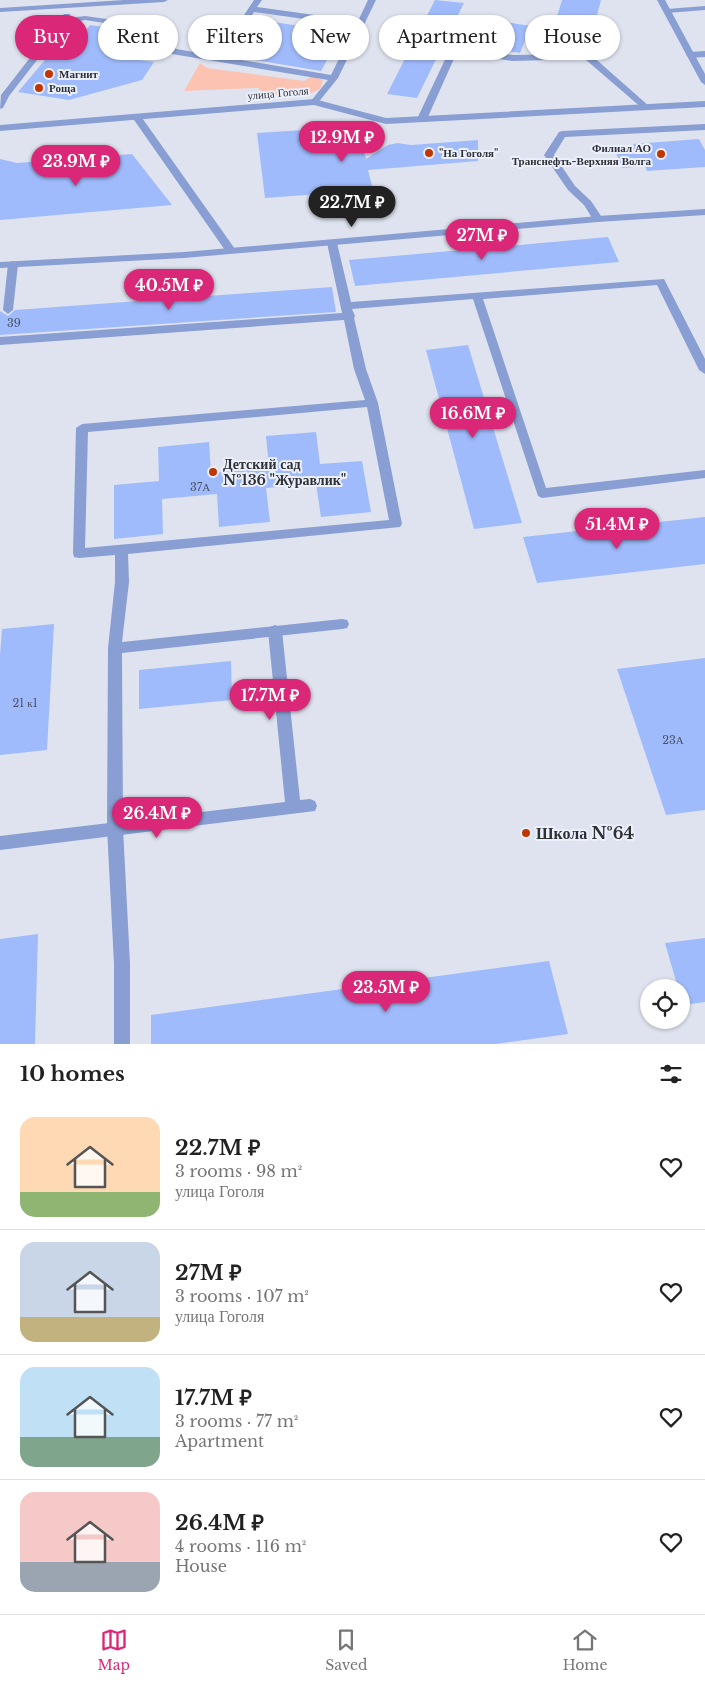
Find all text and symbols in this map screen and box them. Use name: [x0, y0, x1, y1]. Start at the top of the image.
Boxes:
chip: Buy: [15, 15, 88, 60]
chip: Rent: [98, 15, 178, 60]
chip: Filters: [188, 15, 282, 60]
chip: New: [292, 15, 369, 60]
chip: Apartment: [379, 15, 515, 60]
chip: House: [525, 15, 620, 60]
place label: Магнит: [59, 67, 99, 81]
marker: Магнит: [43, 68, 55, 80]
place label: Роща: [49, 81, 76, 95]
marker: Роща: [33, 82, 45, 94]
street label: улица Гоголя: [247, 83, 309, 103]
pin: 12.9M ₽: [296, 120, 388, 163]
text: 12.9M ₽: [310, 127, 374, 147]
place label: Филиал АО Транснефть-Верхняя Волга: [512, 141, 651, 168]
pin: 23.9M ₽: [30, 144, 122, 187]
place label: "На Гоголя": [439, 146, 498, 160]
marker: "На Гоголя": [423, 147, 435, 159]
marker: Филиал АО Транснефть-Верхняя Волга: [655, 148, 667, 160]
text: 23.9M ₽: [42, 151, 110, 171]
pin: 22.7M ₽: [306, 186, 398, 228]
text: 22.7M ₽: [319, 192, 385, 212]
pin: 27M ₽: [447, 218, 517, 261]
text: 27M ₽: [457, 225, 507, 245]
pin: 40.5M ₽: [123, 268, 215, 311]
text: 40.5M ₽: [135, 275, 203, 295]
house number: 39: [7, 316, 21, 330]
pin: 16.6M ₽: [427, 396, 519, 439]
text: 16.6M ₽: [441, 403, 505, 423]
place label: Детский сад №136 "Журавлик": [223, 455, 346, 489]
marker: Детский сад №136 "Журавлик": [207, 466, 219, 478]
house number: 37А: [190, 480, 210, 494]
pin: 51.4M ₽: [571, 508, 663, 550]
text: 51.4M ₽: [585, 514, 649, 534]
pin: 17.7M ₽: [224, 678, 316, 721]
text: 17.7M ₽: [241, 685, 299, 705]
house number: 21 к1: [12, 696, 38, 710]
house number: 23А: [662, 733, 684, 747]
pin: 26.4M ₽: [111, 796, 203, 839]
text: 26.4M ₽: [123, 803, 191, 823]
place label: Школа №64: [536, 823, 634, 843]
marker: Школа №64: [520, 827, 532, 839]
pin: 23.5M ₽: [340, 970, 432, 1013]
text: 23.5M ₽: [353, 977, 419, 997]
map controls: [640, 979, 690, 1029]
button: locate: [640, 979, 690, 1029]
icon: filters: [657, 1060, 685, 1088]
text: 10 homes: [20, 1061, 125, 1087]
text: 22.7M ₽: [175, 1135, 260, 1161]
icon: home: [60, 1137, 120, 1197]
icon: heart: [657, 1153, 685, 1181]
text: 3 rooms · 98 m²: [175, 1161, 302, 1181]
text: улица Гоголя: [175, 1181, 264, 1201]
text: 27M ₽: [175, 1260, 242, 1286]
icon: home: [60, 1262, 120, 1322]
icon: heart: [657, 1278, 685, 1306]
text: 3 rooms · 107 m²: [175, 1286, 309, 1306]
text: улица Гоголя: [175, 1306, 264, 1326]
text: 17.7M ₽: [175, 1385, 252, 1411]
icon: home: [60, 1387, 120, 1447]
icon: heart: [657, 1403, 685, 1431]
text: 3 rooms · 77 m²: [175, 1411, 298, 1431]
text: Apartment: [175, 1431, 264, 1451]
text: 26.4M ₽: [175, 1510, 264, 1536]
icon: home: [60, 1512, 120, 1572]
icon: heart: [657, 1528, 685, 1556]
text: 4 rooms · 116 m²: [175, 1536, 306, 1556]
text: House: [175, 1556, 227, 1576]
tab: Map: [98, 1626, 130, 1674]
tab: Saved: [325, 1626, 367, 1674]
tab: Home: [563, 1626, 607, 1674]

